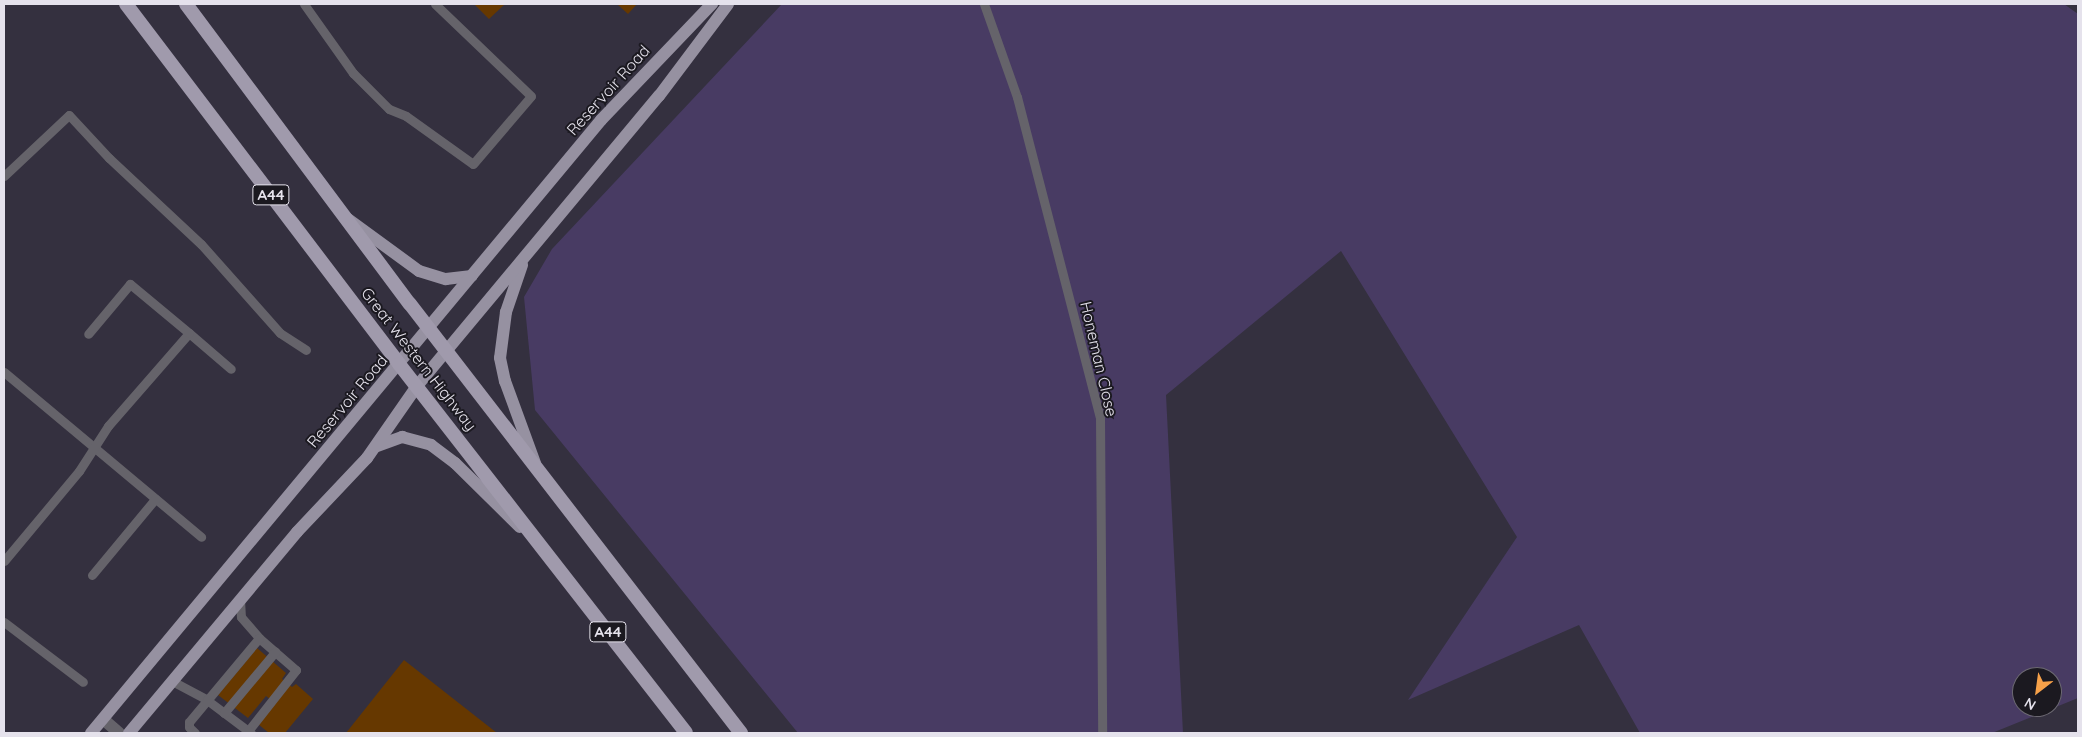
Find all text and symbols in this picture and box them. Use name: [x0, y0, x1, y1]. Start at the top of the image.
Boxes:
street label: Reservoir Road: [562, 41, 654, 139]
road number: A44: [252, 182, 290, 208]
street label: Great Western Highway: [357, 284, 481, 434]
street label: Honeman Close: [1076, 300, 1122, 418]
street label: Reservoir Road: [303, 351, 391, 451]
road number: A44: [589, 620, 627, 644]
north arrow: [2012, 667, 2062, 717]
text: N: [2021, 694, 2039, 714]

